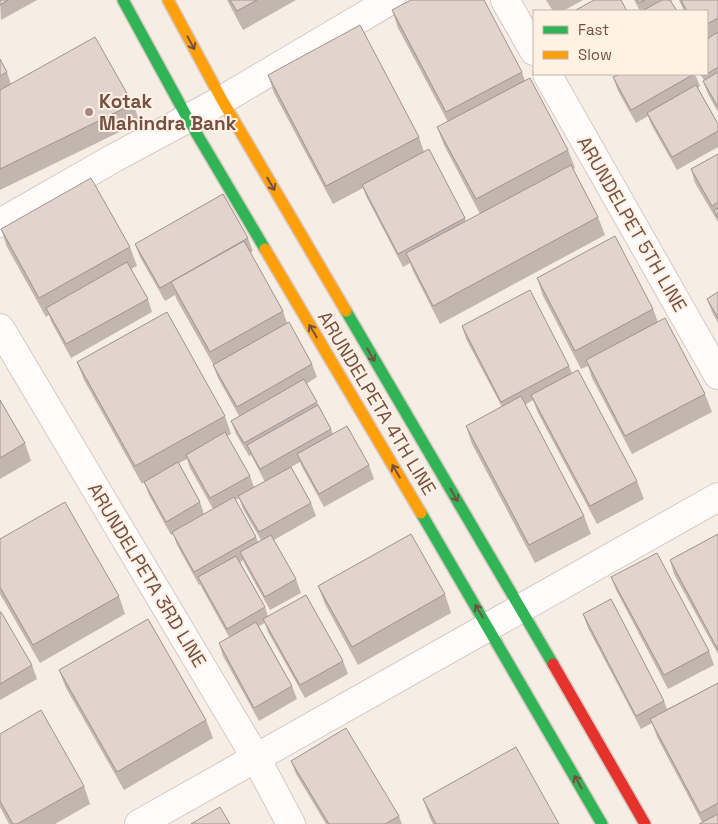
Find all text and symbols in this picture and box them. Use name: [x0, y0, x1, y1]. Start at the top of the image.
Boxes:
legend: [533, 10, 708, 75]
text: Fast: [578, 20, 609, 39]
one-way arrow: [187, 35, 196, 50]
text: Slow: [578, 45, 612, 64]
place label: Kotak Mahindra Bank: [99, 89, 237, 136]
marker: Kotak Mahindra Bank: [83, 106, 95, 118]
street label: ARUNDELPET 5TH LINE: [571, 132, 693, 316]
one-way arrow: [267, 177, 277, 191]
street label: ARUNDELPETA 4TH LINE: [312, 307, 442, 499]
one-way arrow: [308, 325, 318, 339]
one-way arrow: [367, 347, 377, 361]
one-way arrow: [391, 464, 401, 478]
street label: ARUNDELPETA 3RD LINE: [82, 478, 212, 672]
one-way arrow: [449, 487, 459, 501]
one-way arrow: [474, 603, 484, 618]
one-way arrow: [572, 775, 582, 789]

